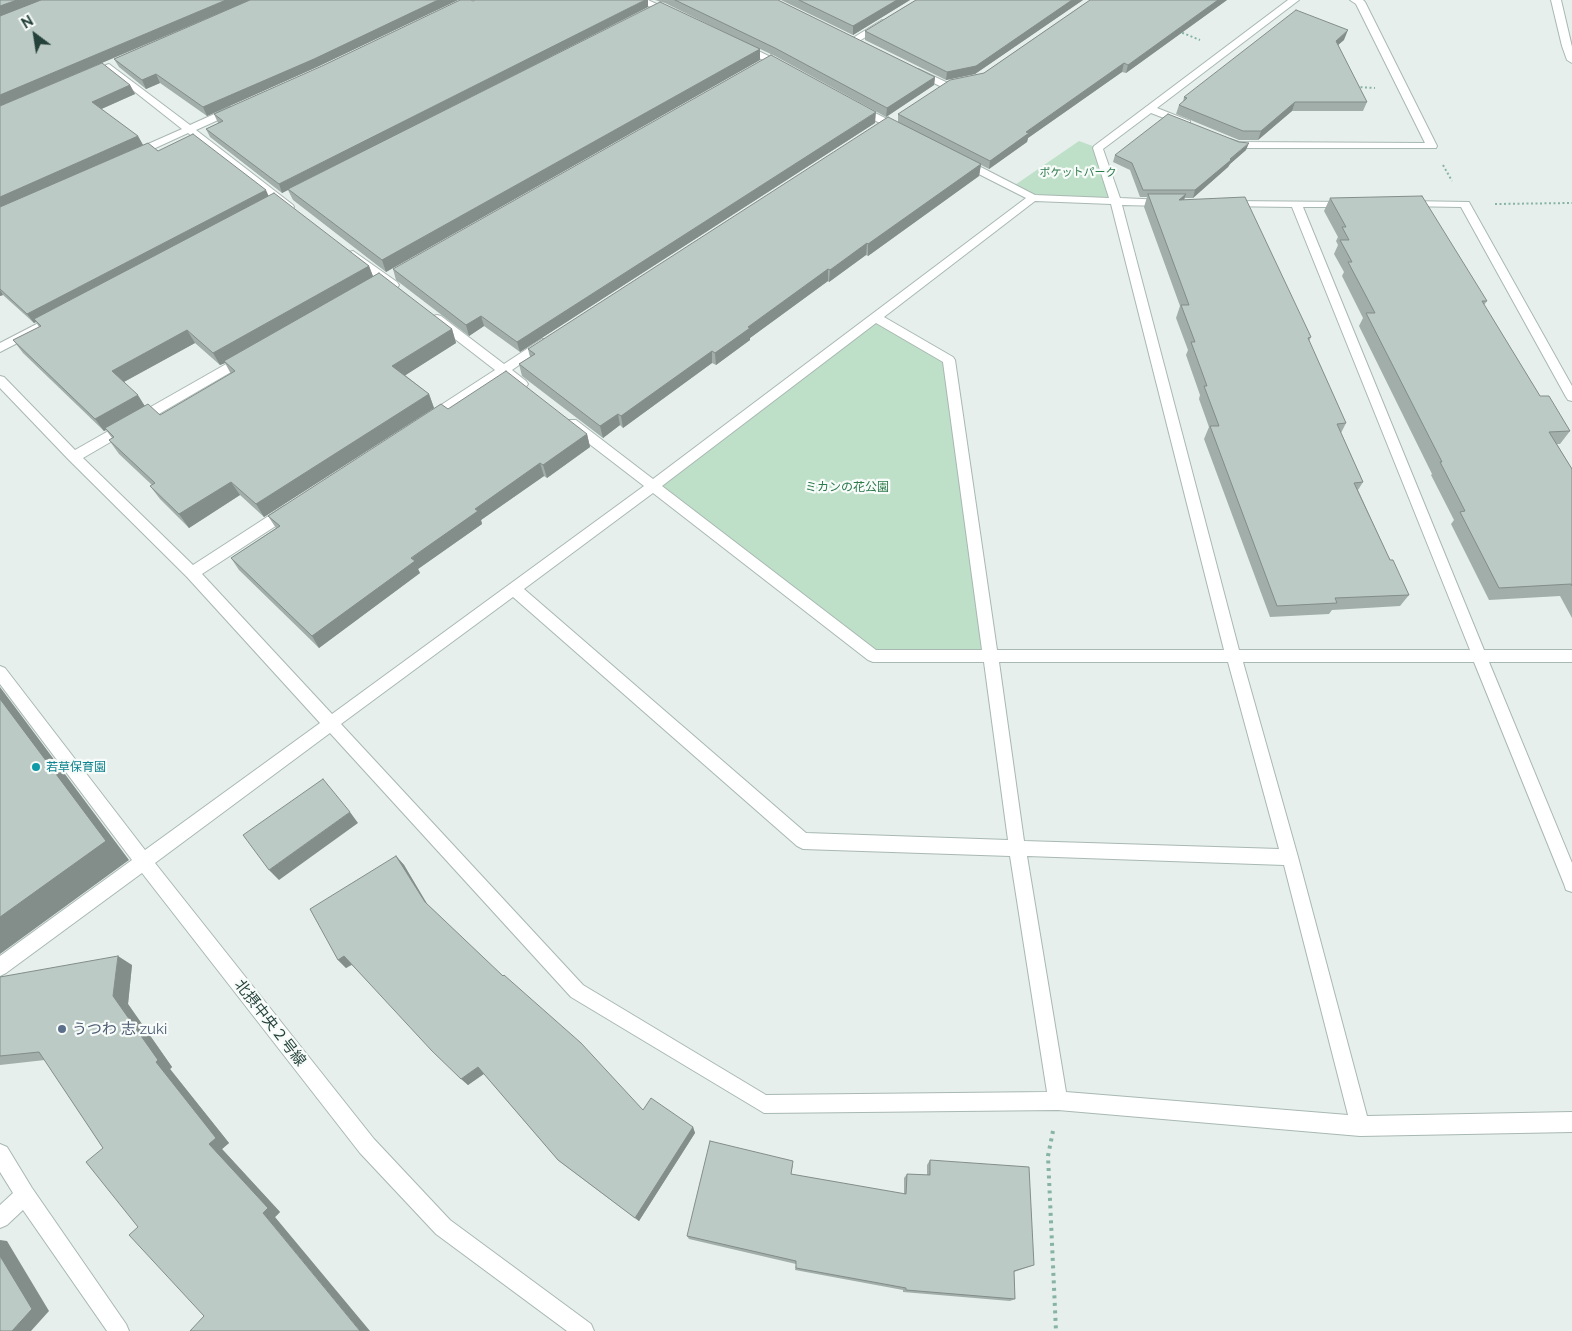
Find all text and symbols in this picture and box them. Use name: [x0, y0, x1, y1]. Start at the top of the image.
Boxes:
north arrow: [10, 10, 60, 60]
text: N: [19, 13, 36, 32]
park label: ポケットパーク: [1040, 166, 1116, 180]
park label: ミカンの花公園: [805, 480, 889, 494]
place label: 若草保育園: [46, 760, 106, 774]
marker: 若草保育園: [30, 761, 42, 773]
street label: 北摂中央２号線: [231, 976, 309, 1070]
place label: うつわ 志 zuki: [72, 1020, 167, 1038]
marker: うつわ 志 zuki: [56, 1023, 68, 1035]

